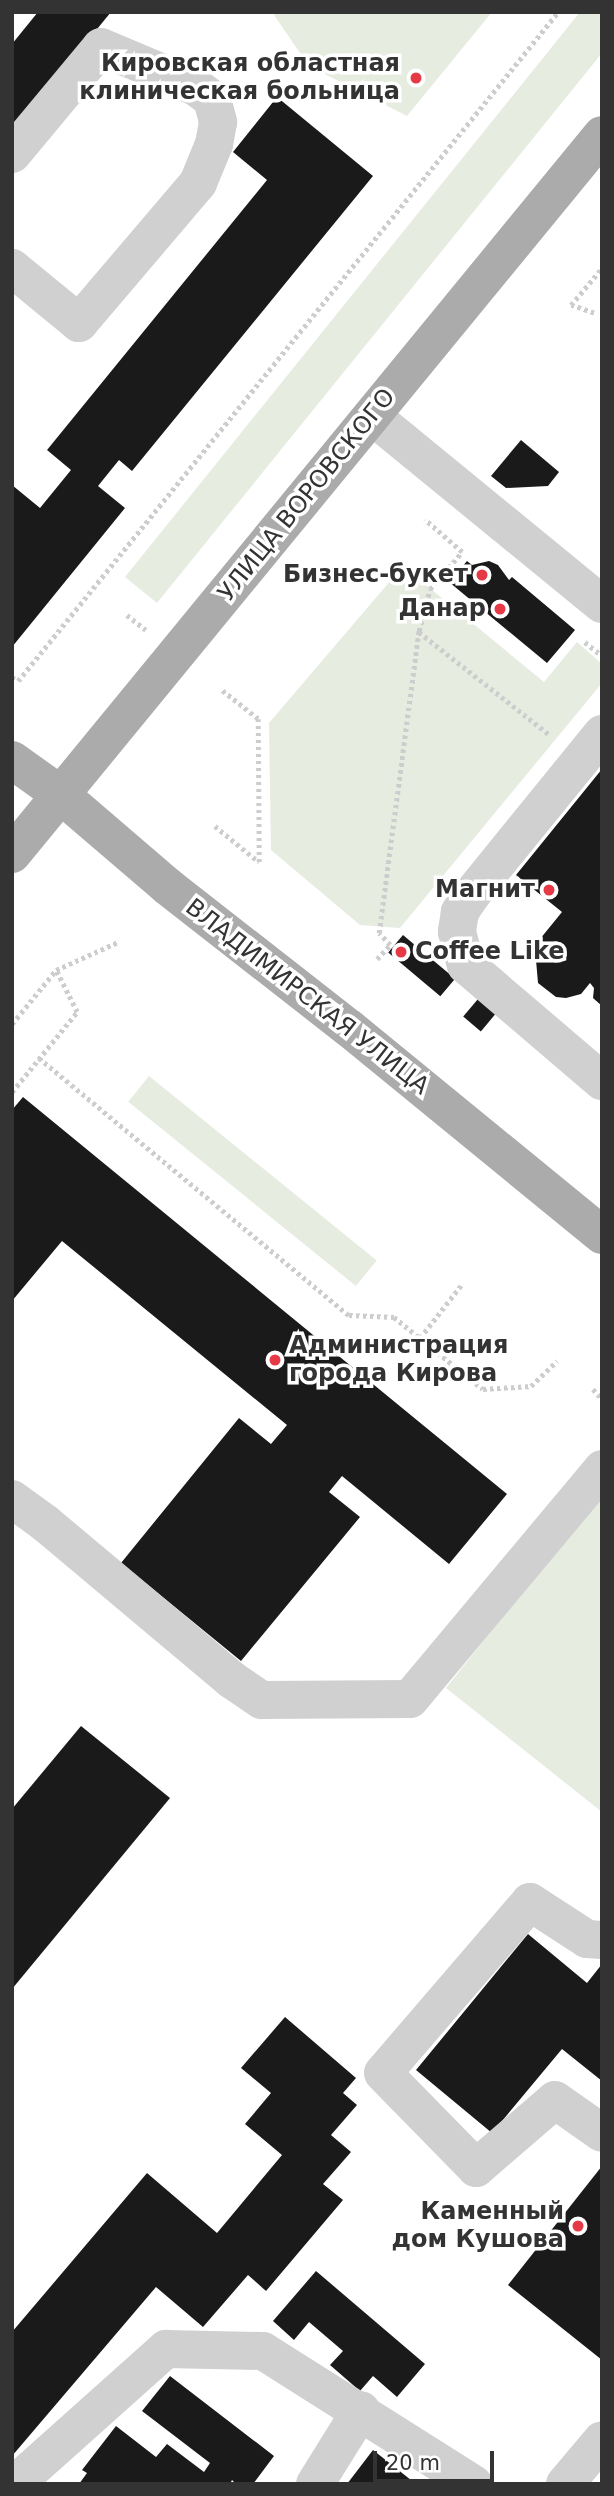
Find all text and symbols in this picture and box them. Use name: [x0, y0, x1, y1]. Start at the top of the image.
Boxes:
place label: Кировская областная клиническая больница: [79, 50, 400, 106]
marker: Кировская областная клиническая больница: [406, 68, 426, 88]
street label: УЛИЦА ВОРОВСКОГО: [213, 383, 401, 607]
place label: Бизнес-букет: [283, 561, 468, 589]
marker: Бизнес-букет: [474, 567, 490, 583]
place label: Данар: [398, 595, 486, 623]
marker: Данар: [492, 601, 508, 617]
place label: Магнит: [435, 876, 535, 904]
marker: Магнит: [541, 882, 557, 898]
street label: ВЛАДИМИРСКАЯ УЛИЦА: [180, 893, 434, 1101]
place label: Coffee Like: [415, 938, 565, 966]
marker: Coffee Like: [393, 944, 409, 960]
place label: Администрация города Кирова: [289, 1332, 508, 1388]
marker: Администрация города Кирова: [267, 1352, 283, 1368]
place label: Каменный дом Кушова: [392, 2198, 564, 2254]
marker: Каменный дом Кушова: [570, 2218, 586, 2234]
scale bar: [376, 2436, 497, 2480]
text: 20 m: [386, 2451, 440, 2475]

